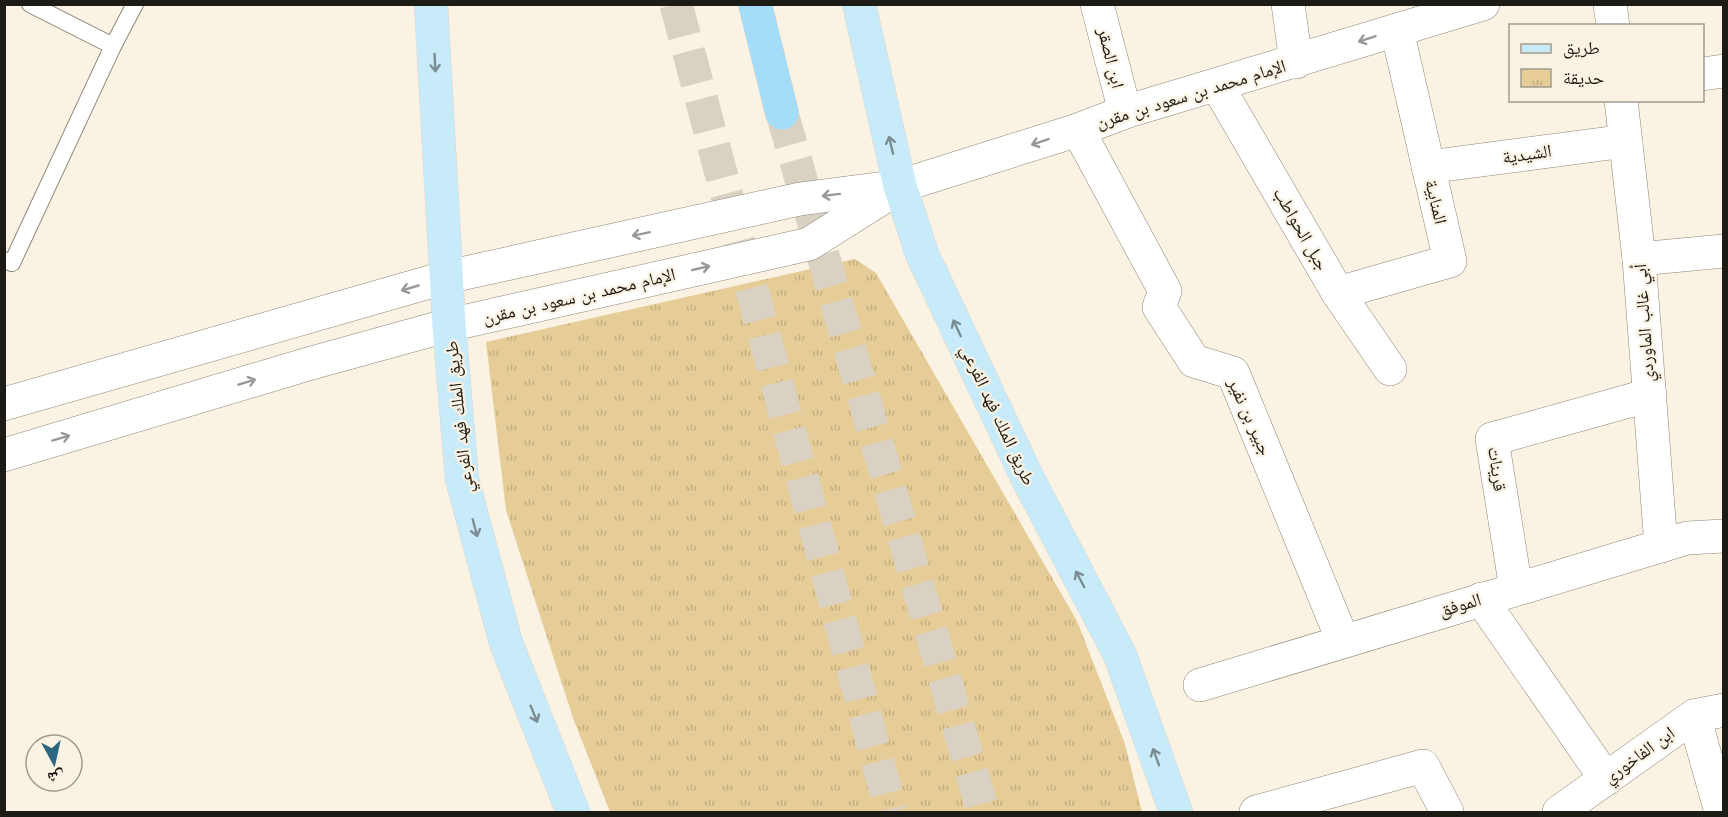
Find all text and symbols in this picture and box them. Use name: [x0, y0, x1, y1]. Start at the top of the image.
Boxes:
street label: ابن الصقر: [1091, 24, 1131, 91]
legend: [1509, 24, 1704, 102]
one-way arrow: [1358, 35, 1377, 46]
text: طريق: [1563, 35, 1600, 61]
one-way arrow: [429, 52, 440, 72]
street label: الإمام محمد بن سعود بن مقرن: [1093, 53, 1289, 135]
text: حديقة: [1563, 65, 1604, 91]
one-way arrow: [885, 136, 897, 155]
one-way arrow: [1031, 137, 1050, 148]
street label: الشيدية: [1501, 138, 1553, 170]
street label: المنابية: [1418, 177, 1454, 227]
street label: جبل الحواطب: [1267, 183, 1335, 275]
one-way arrow: [822, 189, 842, 200]
one-way arrow: [631, 229, 651, 240]
street label: الإمام محمد بن سعود بن مقرن: [480, 261, 678, 331]
one-way arrow: [691, 262, 710, 274]
street label: أبي غالب الماوردي: [1627, 263, 1663, 383]
one-way arrow: [401, 282, 420, 294]
one-way arrow: [951, 320, 962, 338]
street label: طريق الملك فهد الفرعي: [438, 339, 481, 494]
street label: طريق الملك فهد الفرعي: [952, 340, 1042, 491]
street label: جبير بن نفير: [1221, 373, 1279, 460]
one-way arrow: [237, 376, 256, 387]
one-way arrow: [51, 432, 70, 443]
street label: قرينات: [1481, 445, 1513, 493]
one-way arrow: [470, 518, 481, 537]
one-way arrow: [1074, 570, 1085, 588]
street label: الموفق: [1436, 586, 1484, 624]
one-way arrow: [529, 704, 540, 722]
street label: ابن الفاخوري: [1598, 720, 1681, 791]
north arrow: [24, 733, 84, 793]
one-way arrow: [1150, 749, 1161, 767]
text: ش: [46, 765, 66, 790]

